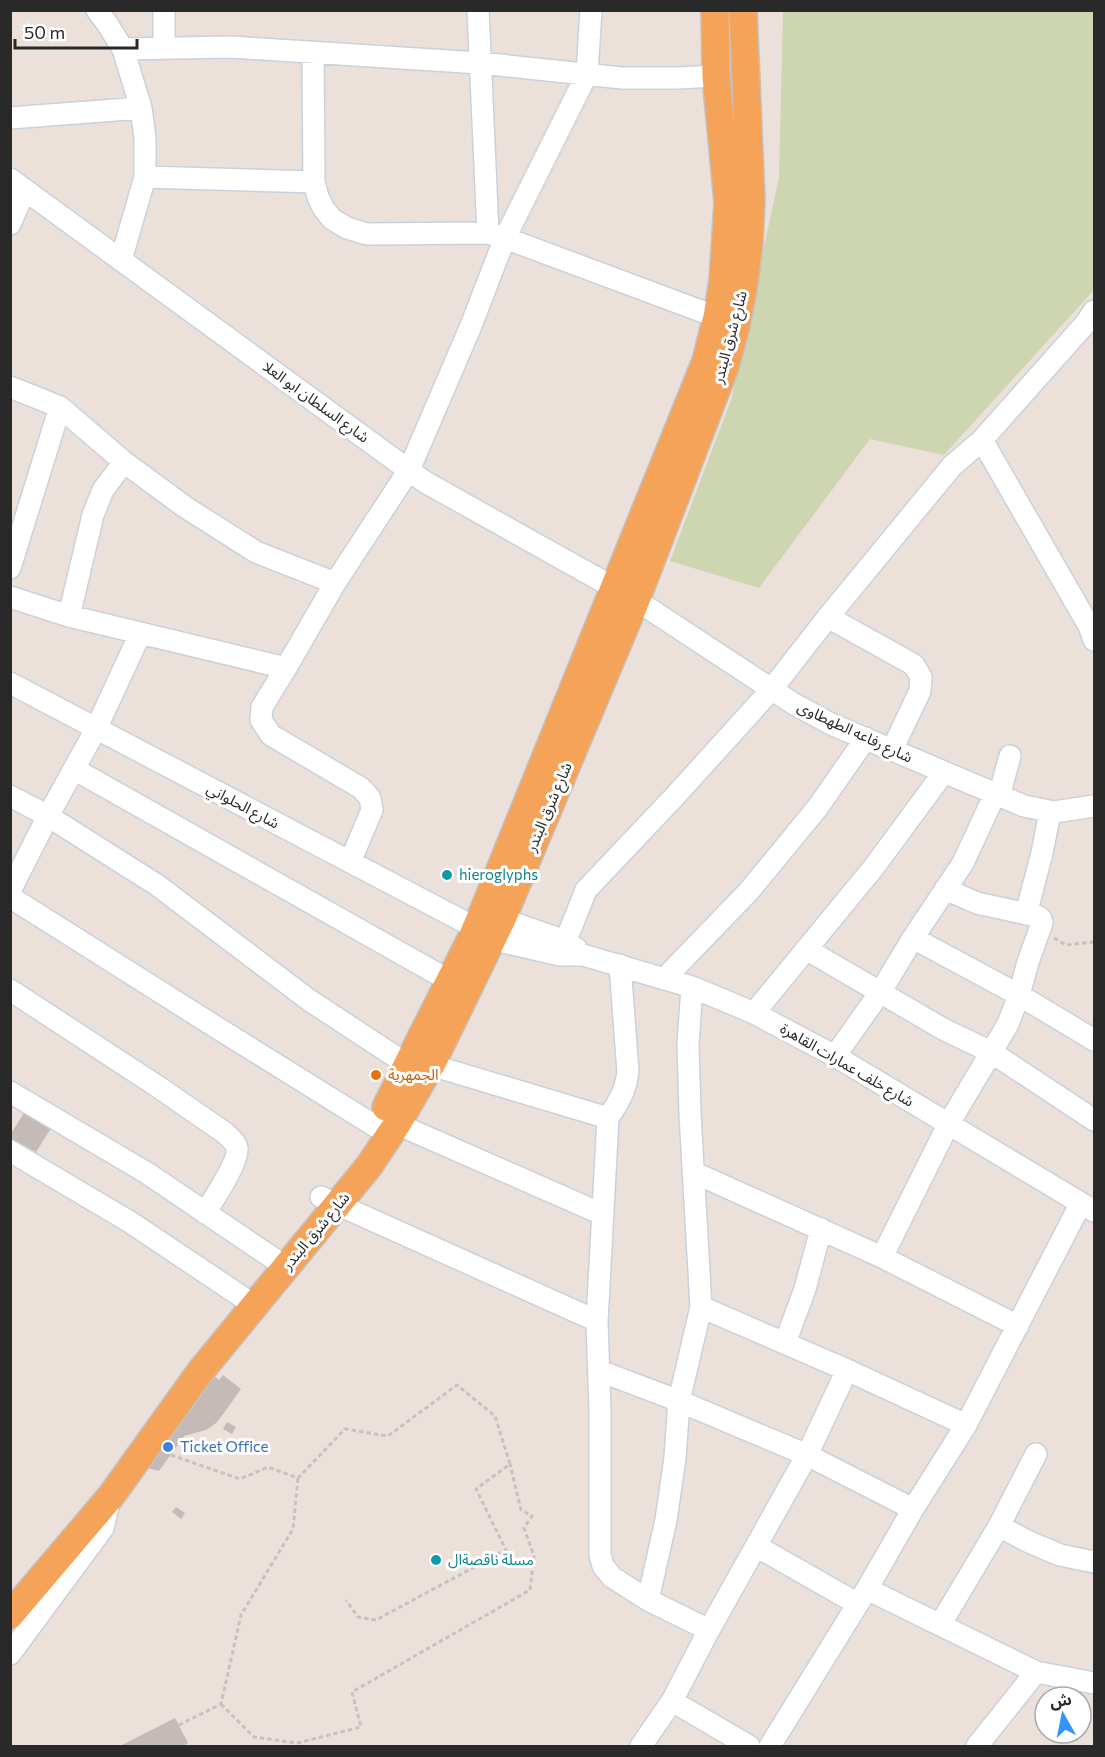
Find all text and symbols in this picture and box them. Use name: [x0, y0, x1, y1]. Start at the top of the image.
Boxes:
scale bar: [15, 12, 136, 50]
text: 50 m: [24, 21, 65, 43]
street label: شارع شرق البندر: [708, 288, 754, 387]
street label: شارع السلطان ابو العلا: [258, 357, 373, 449]
street label: شارع رفاعه الطهطاوى: [793, 697, 916, 769]
street label: شارع شرق البندر: [521, 759, 579, 856]
street label: شارع الحلواني: [202, 779, 283, 835]
place label: hieroglyphs: [459, 865, 538, 883]
marker: hieroglyphs: [440, 868, 454, 882]
street label: شارع خلف عمارات القاهرة: [776, 1019, 918, 1113]
place label: الجمهرية: [388, 1065, 439, 1084]
marker: الجمهرية: [369, 1068, 383, 1082]
street label: شارع شرق البندر: [277, 1188, 356, 1276]
place label: Ticket Office: [180, 1437, 269, 1455]
marker: Ticket Office: [161, 1440, 175, 1454]
place label: مسلة ناقصةال: [448, 1550, 534, 1569]
marker: مسلة ناقصةال: [429, 1553, 443, 1567]
north arrow: [1033, 1685, 1093, 1745]
text: ش: [1048, 1689, 1073, 1712]

